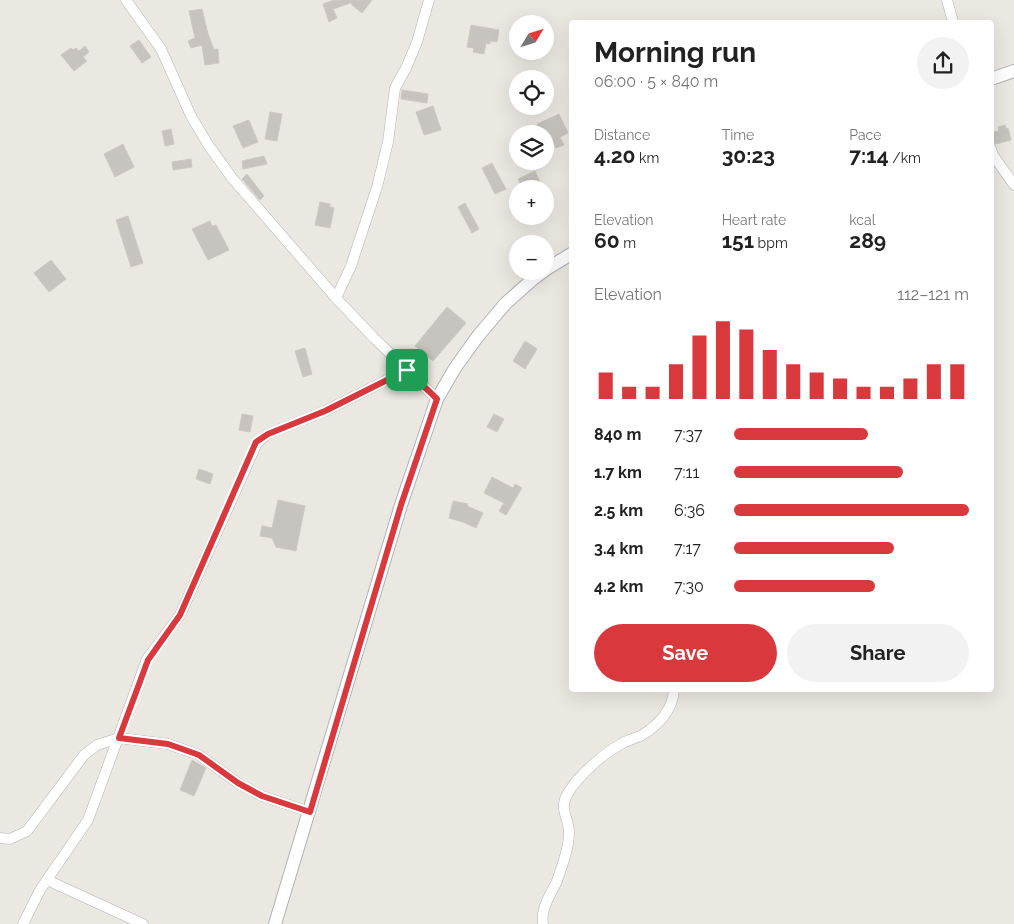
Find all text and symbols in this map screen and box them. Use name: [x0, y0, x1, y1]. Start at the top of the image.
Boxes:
north arrow: [509, 15, 554, 60]
map controls: [509, 15, 554, 280]
text: Morning run: [594, 36, 756, 69]
button: share: [917, 37, 969, 89]
button: locate: [509, 70, 554, 115]
text: 06:00 · 5 × 840 m: [594, 72, 718, 91]
button: layers: [509, 125, 554, 170]
text: Distance: [594, 127, 650, 143]
text: Time: [722, 127, 754, 143]
text: Pace: [849, 127, 881, 143]
text: 4.20: [594, 143, 635, 168]
text: 30:23: [722, 143, 775, 168]
text: 7:14: [849, 143, 889, 168]
text: km: [635, 150, 659, 166]
text: /km: [889, 150, 921, 166]
button: +: [509, 180, 554, 225]
text: Elevation: [594, 212, 653, 228]
text: Heart rate: [722, 212, 786, 228]
text: kcal: [849, 212, 876, 228]
text: 60: [594, 228, 620, 253]
text: 151: [722, 228, 754, 253]
text: 289: [849, 228, 886, 253]
button: −: [509, 235, 554, 280]
text: m: [620, 235, 636, 251]
text: bpm: [754, 235, 788, 251]
text: Elevation: [594, 285, 662, 304]
text: 112–121 m: [897, 285, 969, 304]
pin: [386, 349, 428, 391]
icon: arrive: [393, 356, 421, 384]
text: 840 m: [594, 425, 641, 444]
text: 7:37: [674, 425, 703, 444]
text: 1.7 km: [594, 463, 642, 482]
text: 7:11: [674, 463, 699, 482]
text: 2.5 km: [594, 501, 643, 520]
text: 6:36: [674, 501, 705, 520]
text: 3.4 km: [594, 539, 643, 558]
text: 7:17: [674, 539, 701, 558]
text: 4.2 km: [594, 577, 643, 596]
text: 7:30: [674, 577, 704, 596]
button: Save: [594, 624, 777, 682]
button: Share: [787, 624, 969, 682]

